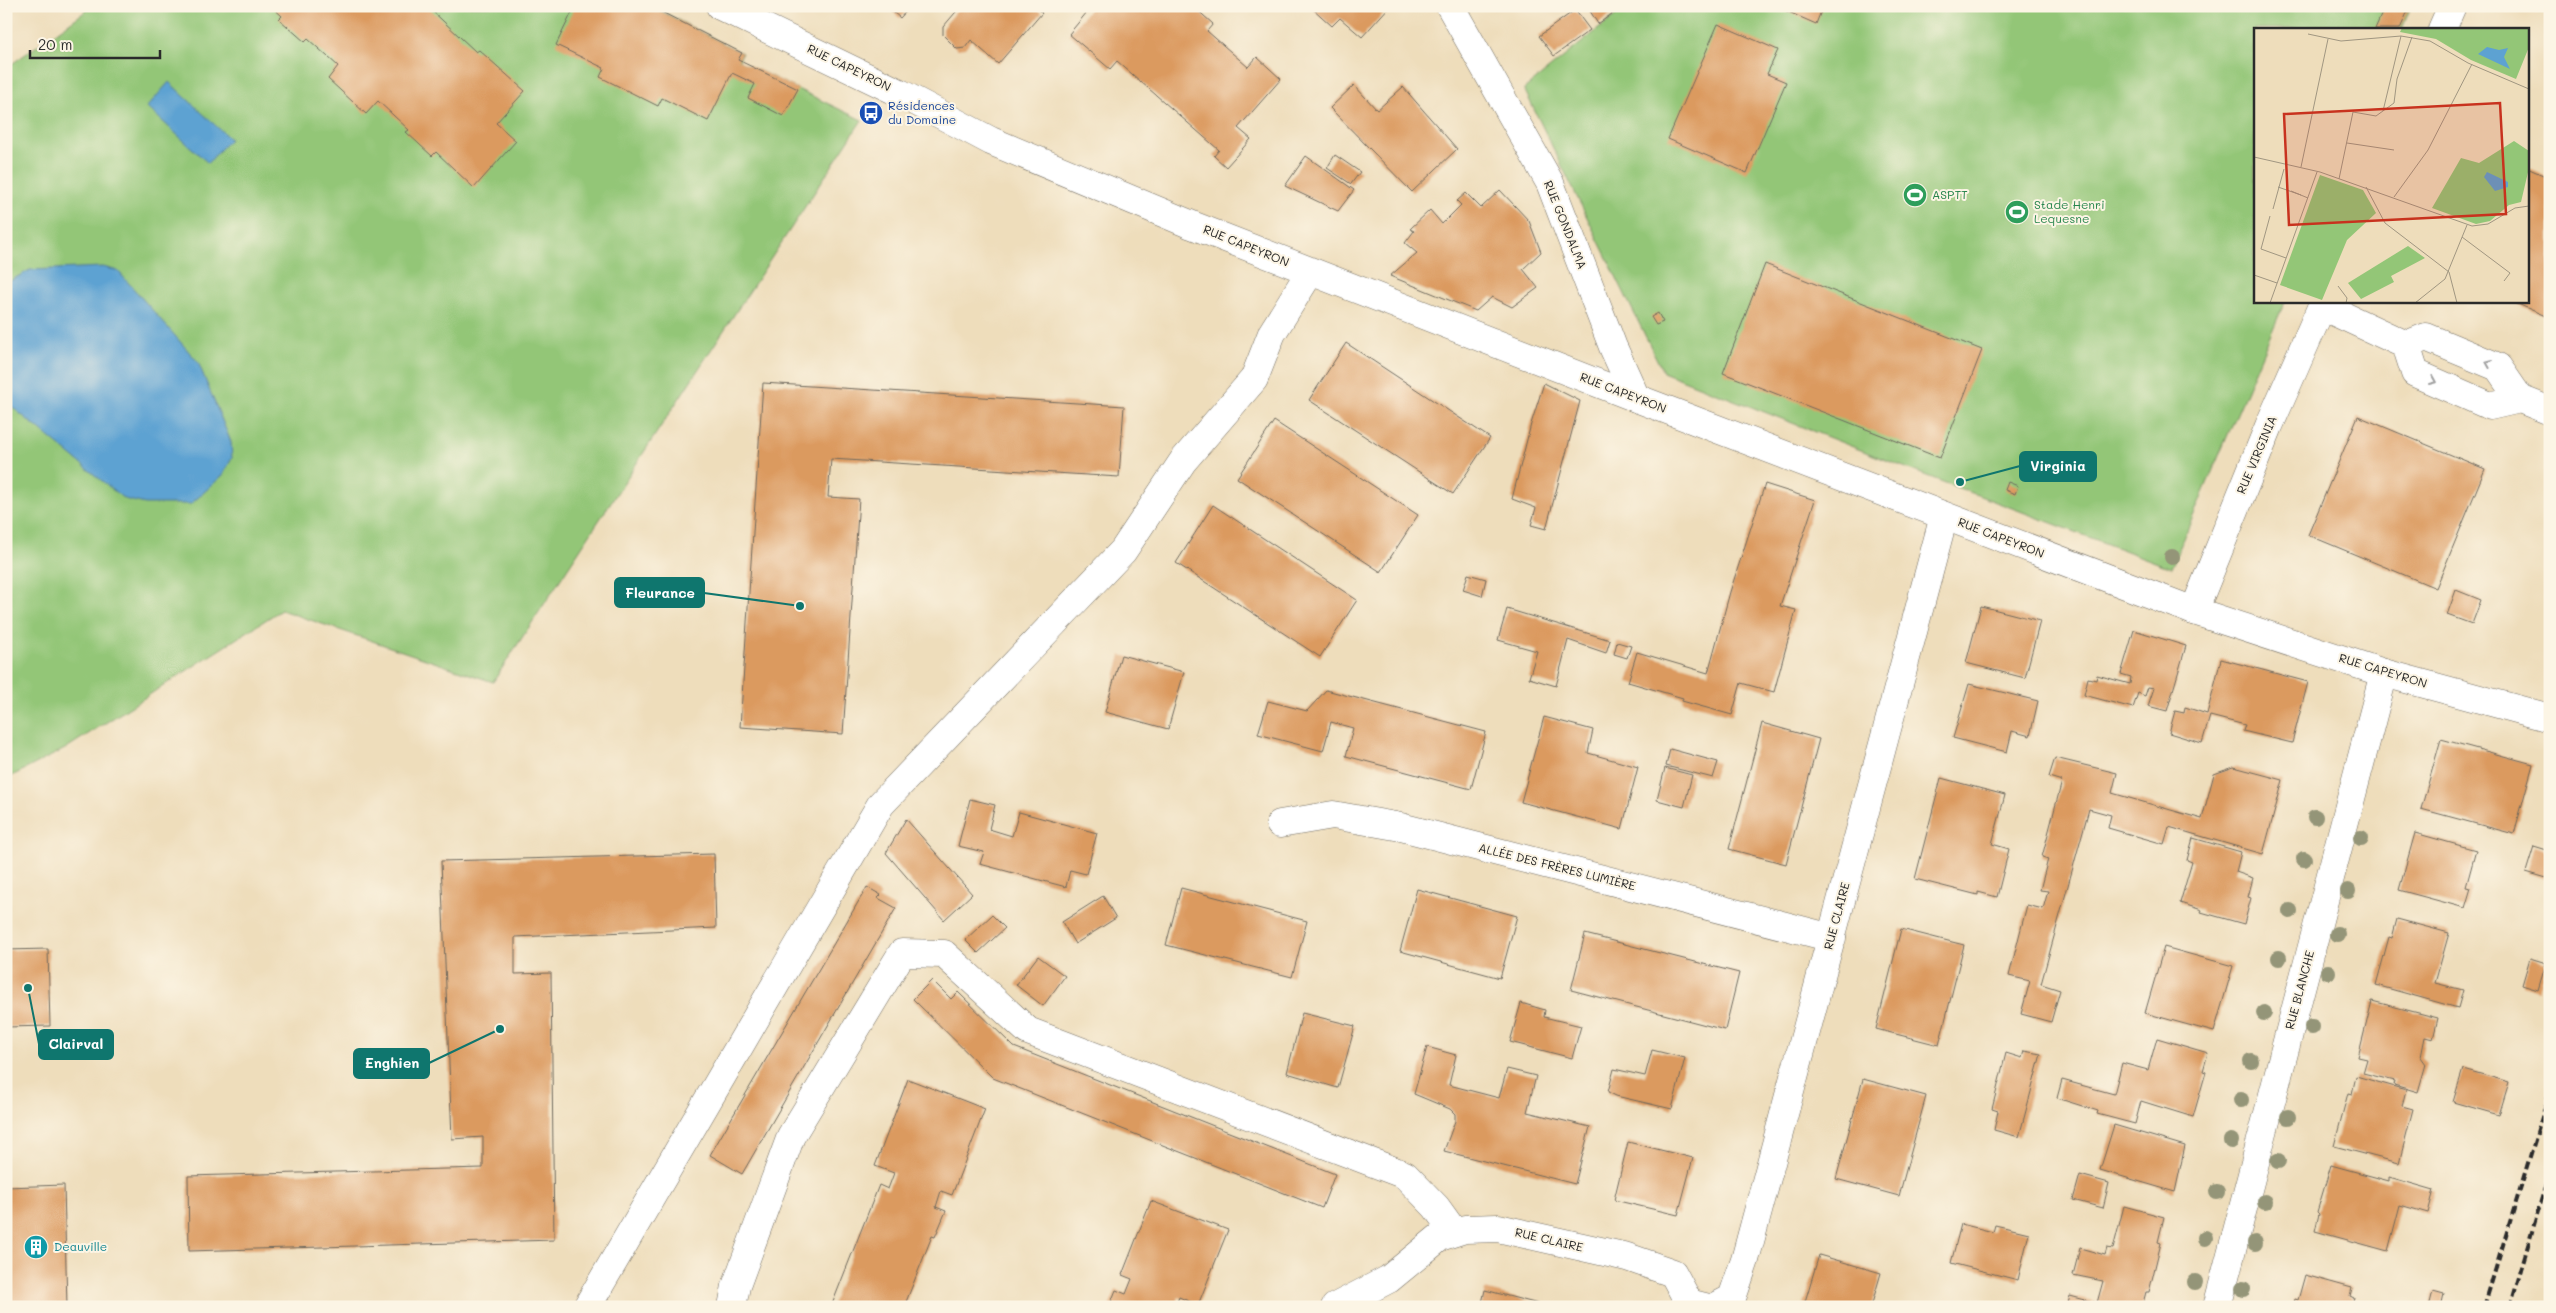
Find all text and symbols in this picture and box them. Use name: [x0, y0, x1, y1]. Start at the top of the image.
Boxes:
scale bar: [30, 28, 160, 60]
inset map: [2254, 28, 2528, 302]
text: 20 m: [38, 34, 72, 54]
street label: RUE CAPEYRON: [805, 40, 894, 94]
place label: Résidences du Domaine: [888, 97, 956, 127]
bus stop icon: Résidences du Domaine: [858, 100, 884, 126]
street label: RUE GONDALMA: [1541, 178, 1591, 271]
sports icon: ASPTT: [1902, 182, 1928, 208]
place label: ASPTT: [1932, 186, 1968, 202]
place label: Stade Henri Lequesne: [2034, 196, 2105, 226]
sports icon: Stade Henri Lequesne: [2004, 199, 2030, 225]
street label: RUE CAPEYRON: [1201, 221, 1292, 270]
one-way arrow: [2485, 359, 2494, 370]
street label: RUE CAPEYRON: [1578, 368, 1669, 416]
one-way arrow: [2428, 374, 2437, 385]
street label: RUE VIRGINIA: [2232, 413, 2280, 496]
callout: Virginia: [2020, 452, 2096, 481]
text: Virginia: [2030, 456, 2086, 475]
street label: RUE CAPEYRON: [1956, 513, 2047, 561]
callout: Fleurance: [615, 578, 704, 607]
text: Fleurance: [625, 583, 695, 602]
street label: RUE CAPEYRON: [2337, 649, 2429, 691]
street label: ALLÉE DES FRÈRES LUMIÈRE: [1477, 839, 1638, 893]
street label: RUE CLAIRE: [1819, 880, 1853, 951]
street label: RUE BLANCHE: [2281, 948, 2317, 1031]
callout: Clairval: [39, 1030, 113, 1059]
text: Clairval: [49, 1034, 103, 1053]
callout: Enghien: [354, 1049, 429, 1078]
text: Enghien: [365, 1053, 419, 1072]
street label: RUE CLAIRE: [1514, 1223, 1585, 1255]
building icon: Deauville: [23, 1234, 49, 1260]
place label: Deauville: [54, 1238, 107, 1254]

